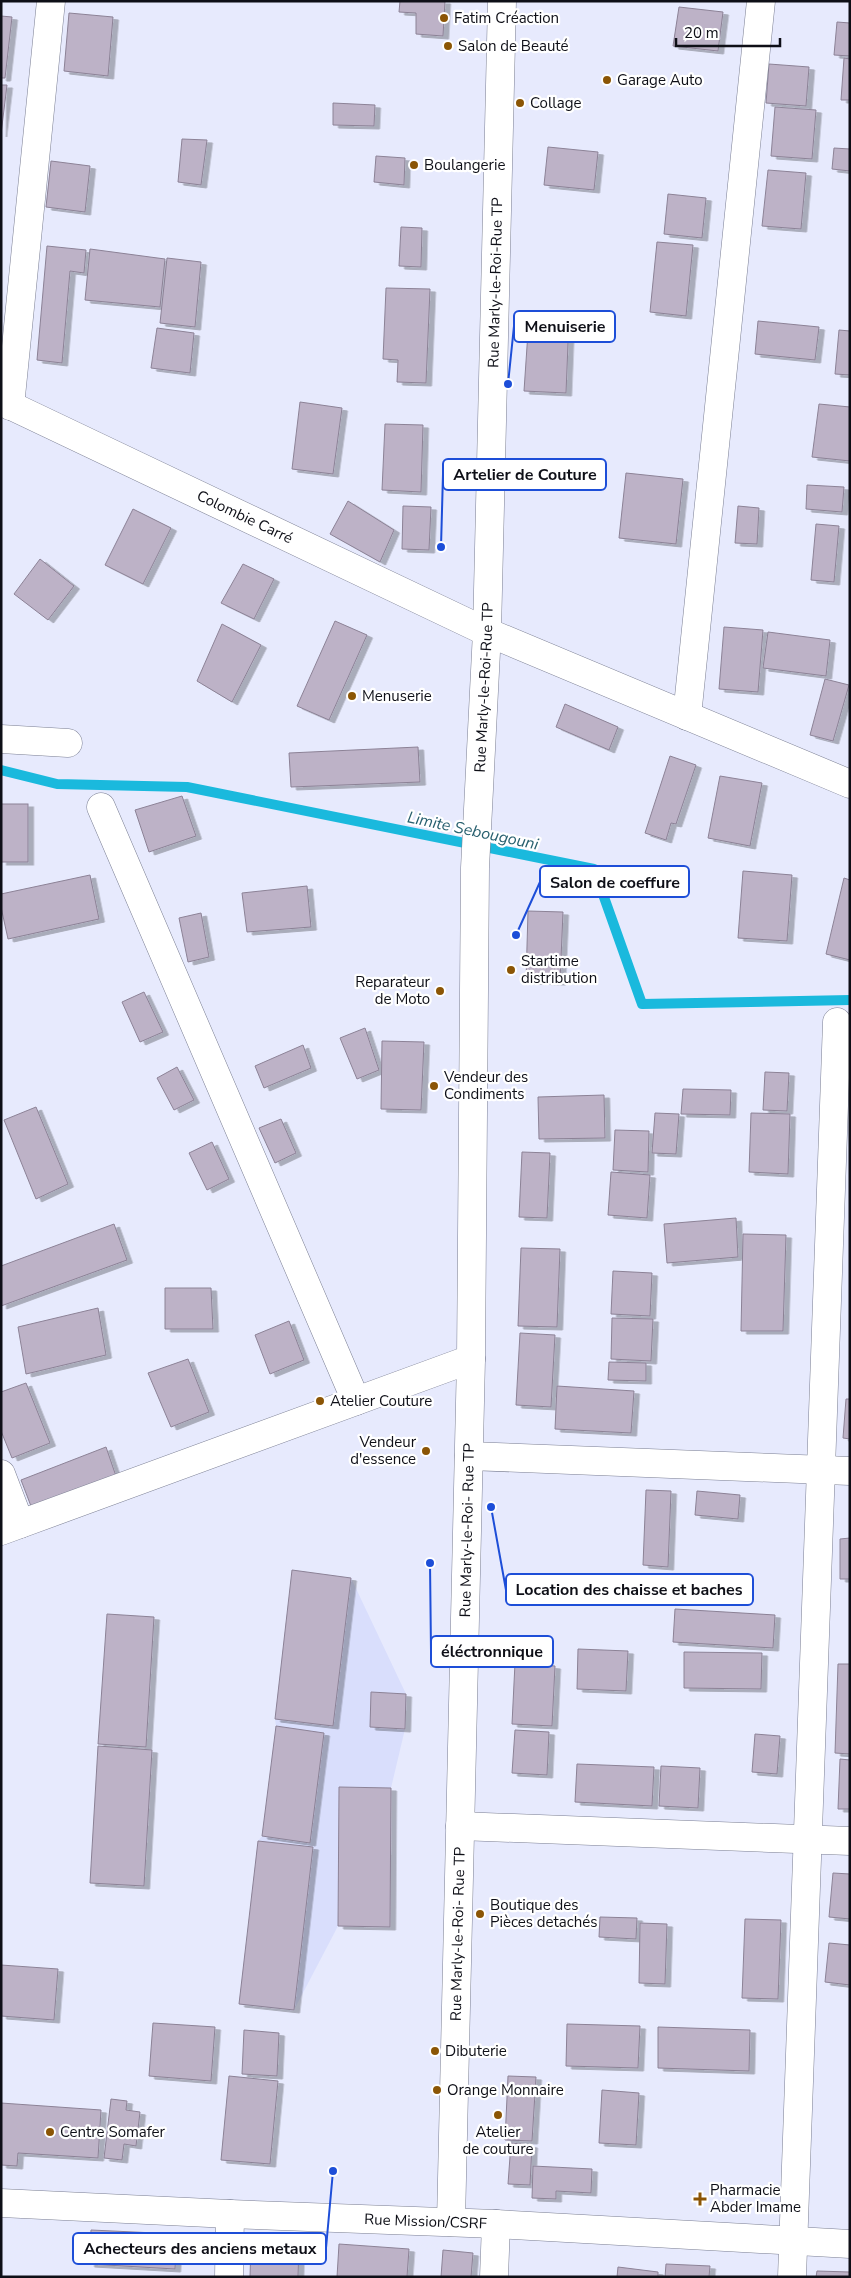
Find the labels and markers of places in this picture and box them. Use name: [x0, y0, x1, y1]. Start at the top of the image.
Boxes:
place label: Fatim Créaction: [454, 8, 559, 28]
marker: Fatim Créaction: [438, 12, 450, 24]
place label: Salon de Beauté: [458, 36, 568, 56]
marker: Salon de Beauté: [442, 40, 454, 52]
place label: Garage Auto: [617, 70, 703, 90]
marker: Garage Auto: [601, 74, 613, 86]
place label: Collage: [530, 93, 582, 113]
marker: Collage: [514, 97, 526, 109]
place label: Boulangerie: [424, 155, 505, 175]
marker: Boulangerie: [408, 159, 420, 171]
callout: Menuiserie: [514, 311, 615, 342]
callout: Artelier de Couture: [443, 459, 606, 490]
place label: Menuserie: [362, 686, 432, 706]
marker: Menuserie: [346, 690, 358, 702]
callout: Salon de coeffure: [540, 866, 689, 897]
place label: Startime distribution: [521, 951, 597, 988]
marker: Startime distribution: [505, 964, 517, 976]
place label: Reparateur de Moto: [355, 972, 431, 1009]
marker: Reparateur de Moto: [434, 985, 446, 997]
place label: Vendeur des Condiments: [443, 1067, 528, 1104]
marker: Vendeur des Condiments: [428, 1080, 440, 1092]
place label: Atelier Couture: [330, 1391, 432, 1411]
marker: Atelier Couture: [314, 1395, 326, 1407]
place label: Vendeur d'essence: [350, 1432, 417, 1469]
marker: Vendeur d'essence: [420, 1445, 432, 1457]
callout: Location des chaisse et baches: [506, 1574, 753, 1605]
callout: éléctronnique: [431, 1636, 553, 1667]
place label: Boutique des Pièces detachés: [490, 1895, 597, 1932]
marker: Boutique des Pièces detachés: [474, 1908, 486, 1920]
place label: Dibuterie: [445, 2041, 507, 2061]
marker: Dibuterie: [429, 2045, 441, 2057]
place label: Orange Monnaire: [447, 2080, 564, 2100]
marker: Orange Monnaire: [431, 2084, 443, 2096]
marker: Atelier de couture: [492, 2109, 504, 2121]
place label: Centre Somafer: [60, 2122, 166, 2142]
place label: Atelier de couture: [462, 2122, 534, 2159]
marker: Centre Somafer: [44, 2126, 56, 2138]
place label: Pharmacie Abder Imame: [710, 2180, 801, 2217]
marker: Pharmacie Abder Imame: [694, 2193, 706, 2205]
callout: Achecteurs des anciens metaux: [73, 2233, 326, 2264]

